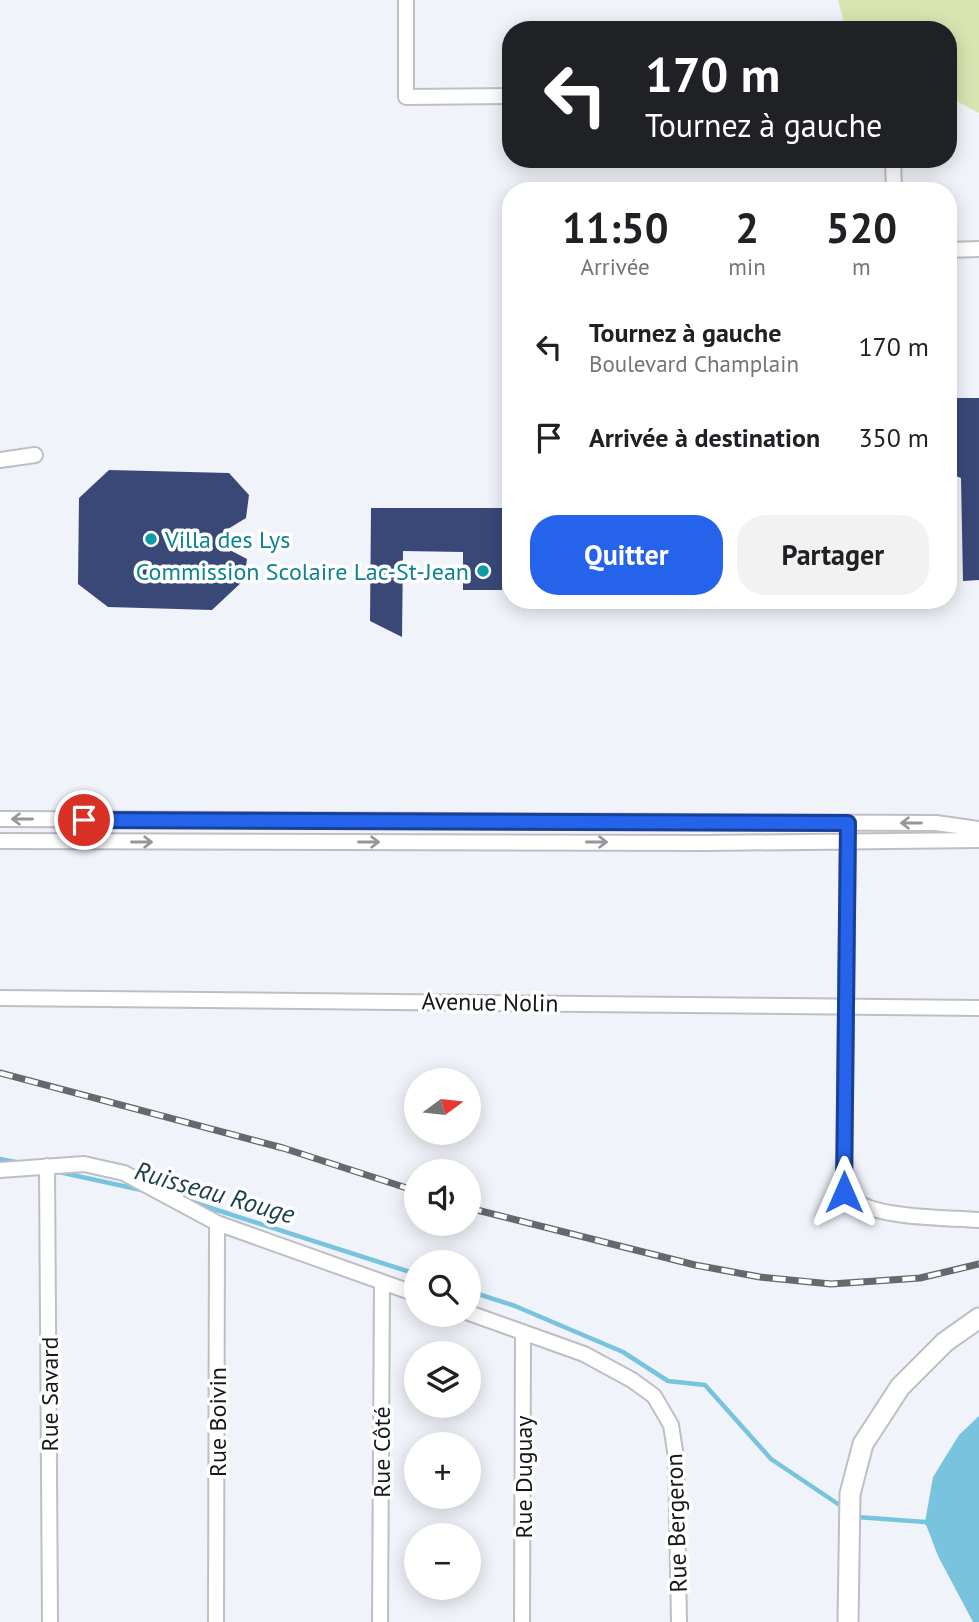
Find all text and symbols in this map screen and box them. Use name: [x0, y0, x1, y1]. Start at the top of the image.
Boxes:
text: 170 m: [645, 42, 780, 106]
icon: left: [530, 49, 621, 140]
text: Tournez à gauche: [645, 104, 882, 146]
text: 11:50: [562, 200, 668, 255]
text: 2: [735, 200, 759, 255]
text: 520: [826, 200, 897, 255]
text: Arrivée: [581, 252, 650, 281]
text: min: [728, 252, 766, 281]
text: m: [852, 252, 871, 281]
text: Tournez à gauche: [589, 316, 781, 349]
icon: left: [530, 328, 568, 366]
text: 170 m: [858, 330, 929, 363]
text: Boulevard Champlain: [589, 349, 799, 378]
icon: arrive: [530, 419, 568, 457]
text: Arrivée à destination: [589, 421, 820, 454]
text: 350 m: [858, 421, 929, 454]
button: Quitter: [530, 515, 723, 595]
button: Partager: [737, 515, 929, 595]
place label: Villa des Lys: [164, 524, 290, 555]
marker: Villa des Lys: [143, 531, 159, 547]
place label: Commission Scolaire Lac-St-Jean: [136, 556, 469, 587]
marker: Commission Scolaire Lac-St-Jean: [475, 563, 491, 579]
pin: [54, 790, 114, 850]
icon: arrive: [65, 801, 103, 839]
one-way arrow: [11, 812, 34, 826]
one-way arrow: [900, 816, 923, 830]
one-way arrow: [130, 835, 153, 849]
one-way arrow: [357, 835, 380, 849]
one-way arrow: [585, 835, 608, 849]
street label: Avenue Nolin: [421, 985, 559, 1019]
north arrow: [404, 1068, 481, 1144]
map controls: [404, 1068, 481, 1600]
water label: Ruisseau Rouge: [131, 1153, 299, 1231]
position arrow: [807, 1155, 881, 1229]
button: sound: [404, 1159, 481, 1236]
button: search: [404, 1250, 481, 1327]
street label: Rue Savard: [34, 1337, 65, 1451]
button: layers: [404, 1341, 481, 1418]
street label: Rue Boivin: [202, 1367, 233, 1477]
street label: Rue Côté: [366, 1406, 397, 1498]
street label: Rue Duguay: [508, 1415, 539, 1539]
button: +: [404, 1432, 481, 1509]
street label: Rue Bergeron: [658, 1453, 694, 1593]
button: −: [404, 1523, 481, 1600]

